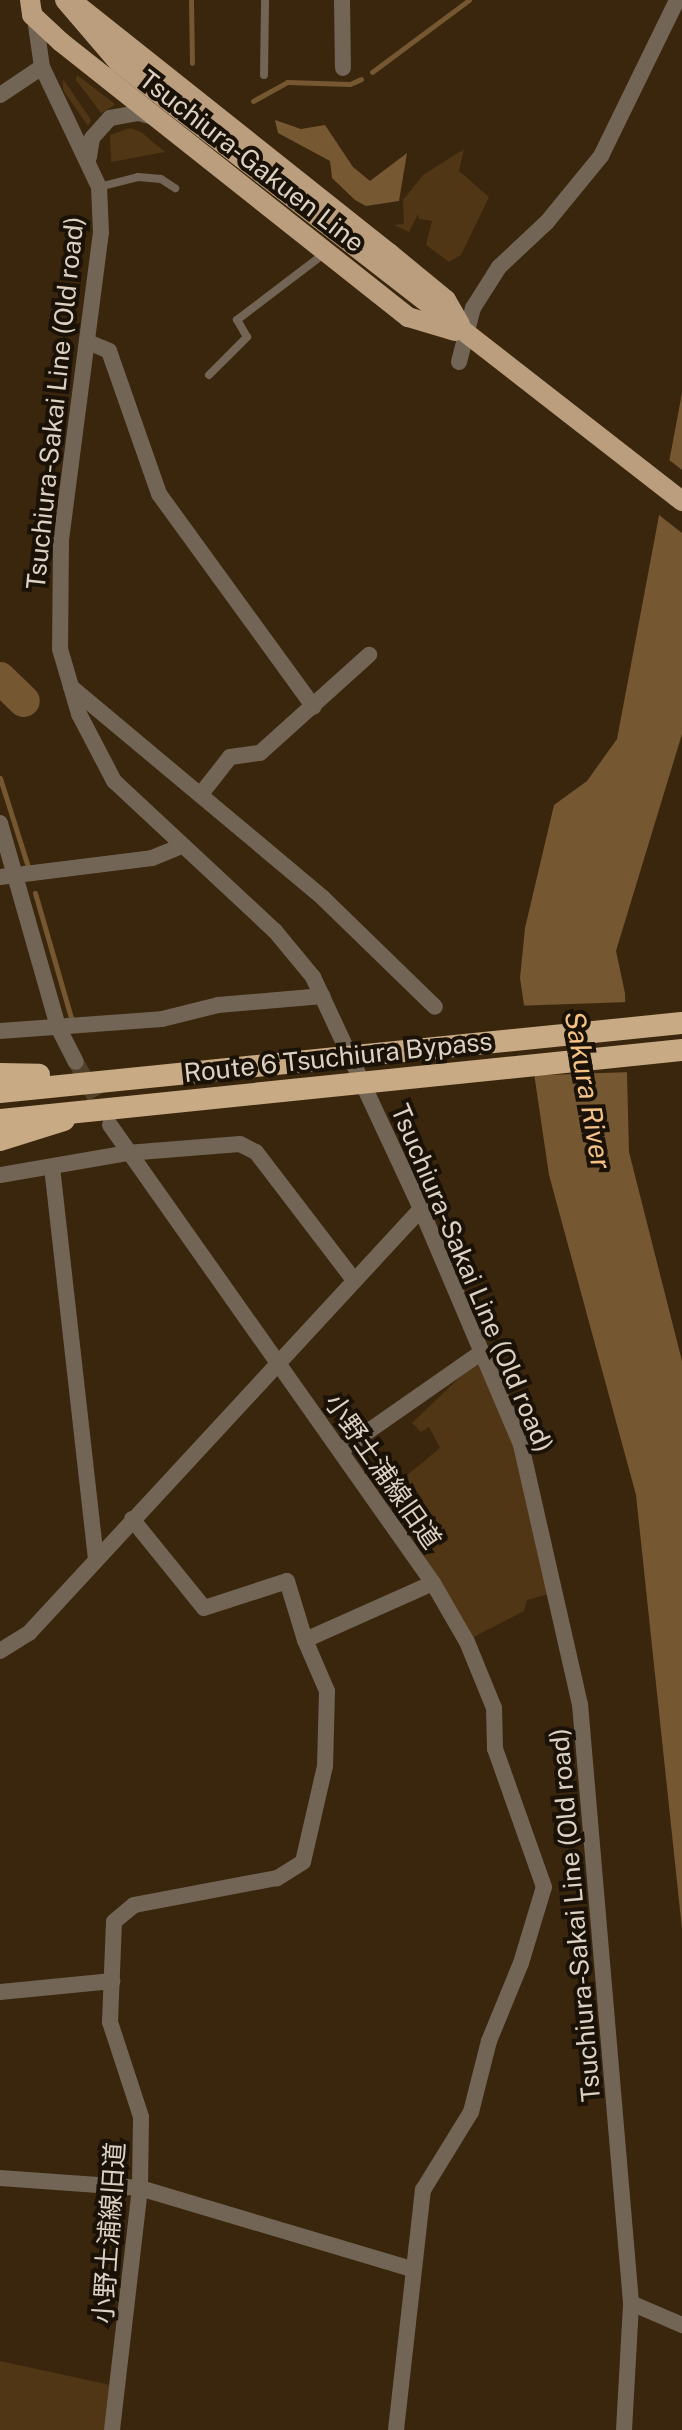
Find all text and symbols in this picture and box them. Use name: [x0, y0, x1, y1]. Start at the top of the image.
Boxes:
street label: Tsuchiura-Gakuen Line: [133, 64, 371, 258]
street label: Tsuchiura-Sakai Line (Old road): [20, 215, 90, 591]
water label: Sakura River: [558, 1008, 618, 1172]
street label: Route 6 Tsuchiura Bypass: [182, 1025, 494, 1089]
street label: Tsuchiura-Sakai Line (Old road): [384, 1099, 560, 1457]
street label: 小野土浦線旧道: [318, 1388, 448, 1554]
street label: Tsuchiura-Sakai Line (Old road): [543, 1727, 607, 2103]
street label: 小野土浦線旧道: [87, 2141, 131, 2325]

